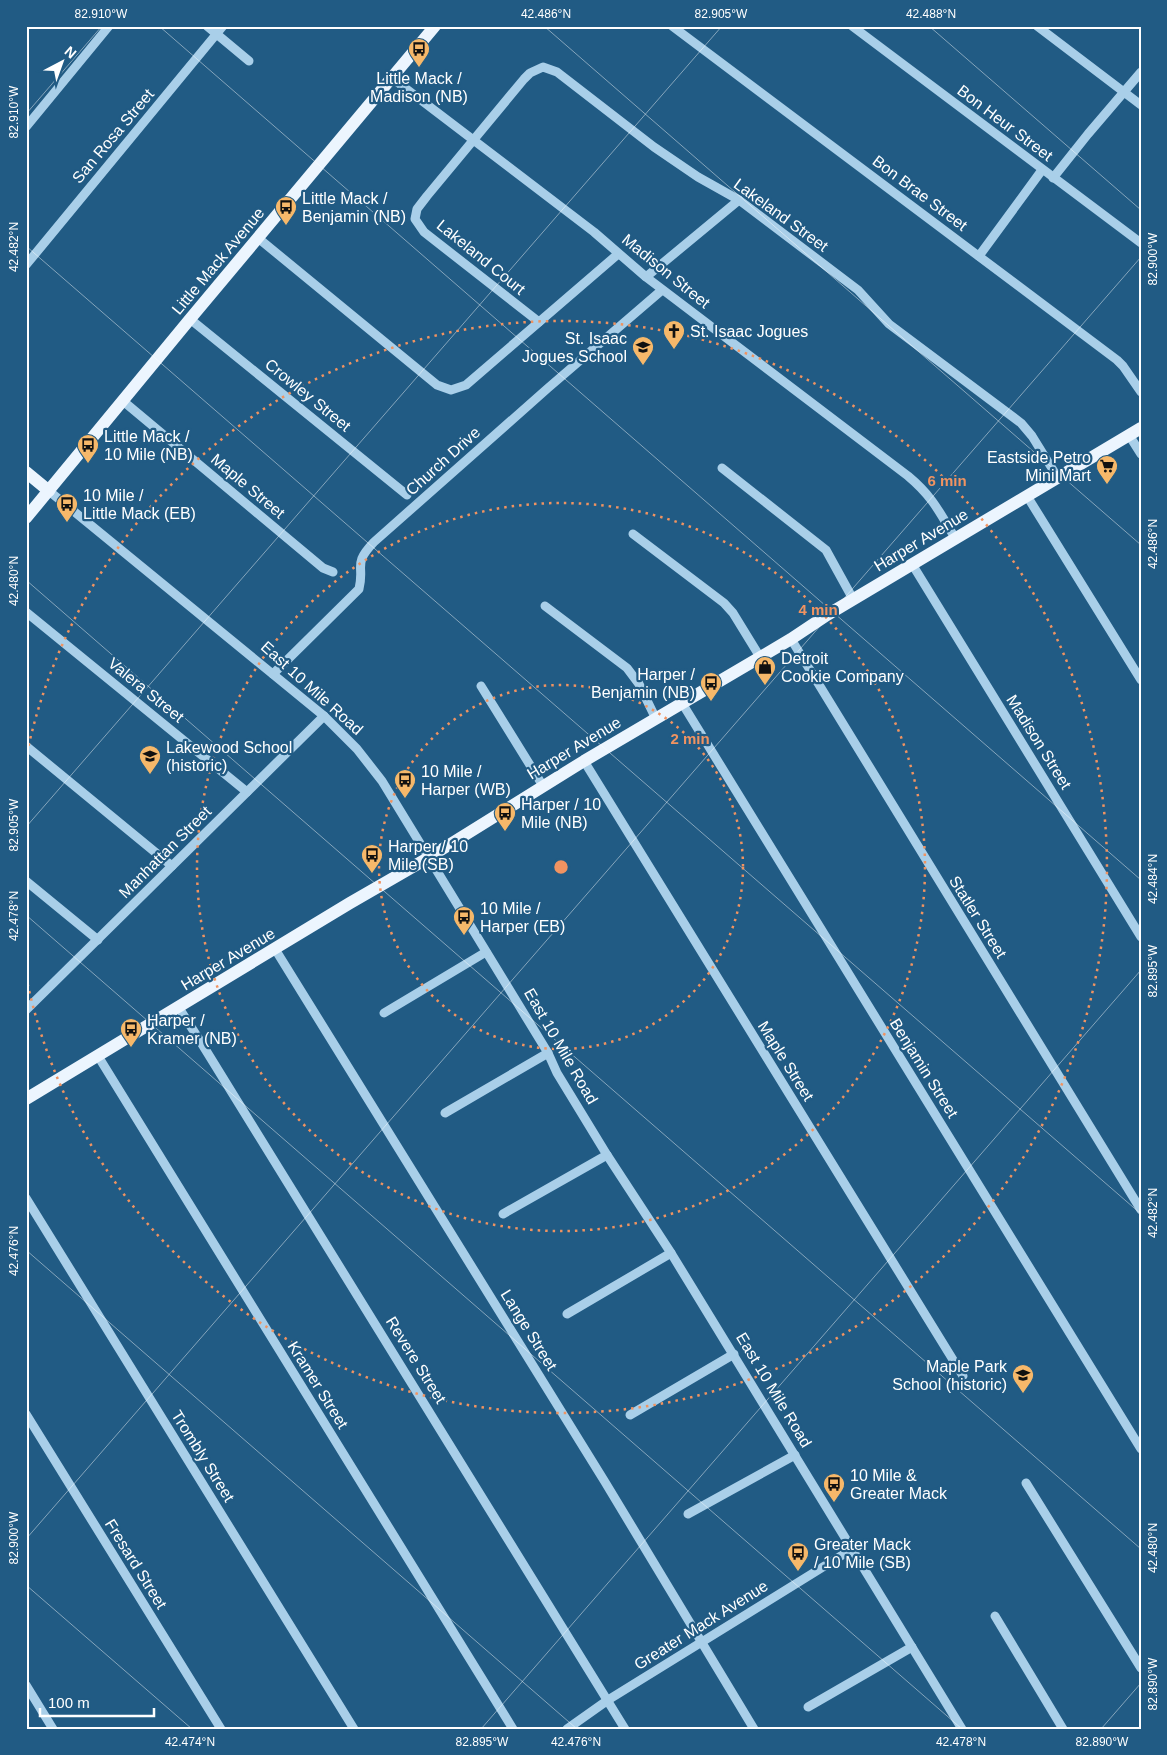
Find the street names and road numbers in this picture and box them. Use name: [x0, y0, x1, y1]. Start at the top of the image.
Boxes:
street label: Bon Heur Street: [954, 82, 1056, 165]
street label: San Rosa Street: [69, 85, 158, 186]
street label: Bon Brae Street: [869, 152, 971, 234]
street label: Lakeland Street: [731, 175, 832, 255]
street label: Little Mack Avenue: [168, 204, 268, 318]
street label: Lakeland Court: [433, 216, 529, 298]
street label: Madison Street: [619, 231, 714, 312]
street label: Crowley Street: [262, 355, 355, 435]
street label: Church Drive: [403, 423, 483, 499]
street label: Maple Street: [208, 450, 289, 522]
street label: Harper Avenue: [871, 505, 971, 575]
street label: East 10 Mile Road: [258, 638, 366, 738]
street label: Valera Street: [105, 654, 188, 726]
street label: Madison Street: [1003, 692, 1075, 793]
street label: Harper Avenue: [524, 713, 624, 783]
street label: Manhattan Street: [116, 802, 215, 901]
street label: Statler Street: [946, 873, 1010, 962]
street label: Harper Avenue: [178, 924, 278, 994]
street label: East 10 Mile Road: [521, 985, 601, 1107]
street label: Benjamin Street: [887, 1015, 962, 1121]
street label: Maple Street: [755, 1018, 818, 1104]
street label: Lange Street: [498, 1287, 561, 1374]
street label: Revere Street: [383, 1314, 450, 1407]
street label: East 10 Mile Road: [733, 1330, 815, 1450]
street label: Kramer Street: [284, 1338, 352, 1432]
street label: Trombly Street: [168, 1407, 238, 1505]
street label: Fresard Street: [102, 1516, 171, 1612]
street label: Greater Mack Avenue: [631, 1577, 771, 1673]

